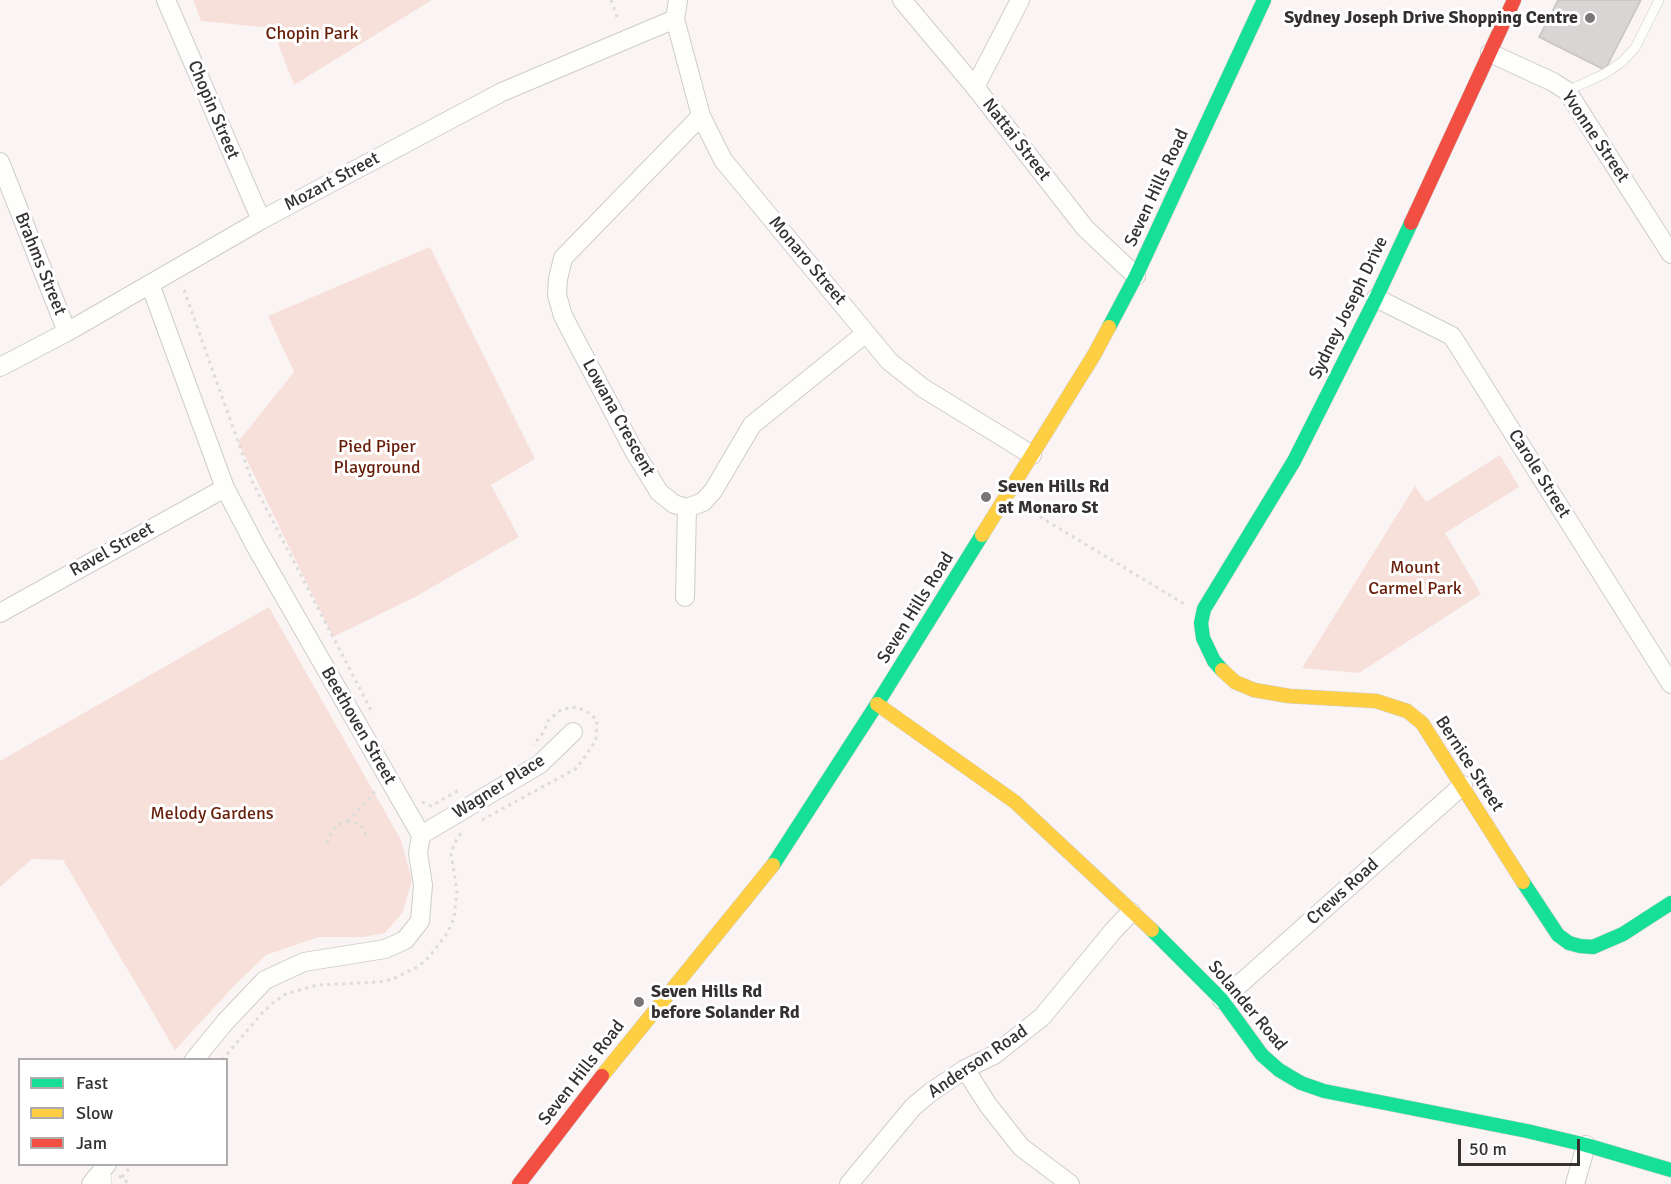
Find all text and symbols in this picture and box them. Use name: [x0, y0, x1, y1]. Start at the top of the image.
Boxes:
place label: Sydney Joseph Drive Shopping Centre: [1284, 7, 1578, 29]
marker: Sydney Joseph Drive Shopping Centre: [1583, 11, 1597, 25]
park label: Chopin Park: [266, 23, 358, 45]
street label: Chopin Street: [183, 57, 243, 163]
street label: Yvonne Street: [1557, 87, 1633, 187]
street label: Nattai Street: [977, 94, 1055, 186]
street label: Seven Hills Road: [1120, 126, 1194, 250]
street label: Mozart Street: [281, 148, 383, 216]
street label: Brahms Street: [10, 209, 70, 319]
street label: Monaro Street: [764, 212, 850, 310]
street label: Sydney Joseph Drive: [1305, 233, 1393, 383]
street label: Lowana Crescent: [577, 356, 659, 480]
street label: Carole Street: [1503, 426, 1575, 522]
park label: Pied Piper Playground: [333, 436, 421, 478]
place label: Seven Hills Rd at Monaro St: [998, 476, 1109, 518]
marker: Seven Hills Rd at Monaro St: [979, 490, 993, 504]
street label: Ravel Street: [66, 518, 158, 582]
street label: Seven Hills Road: [873, 548, 959, 668]
park label: Mount Carmel Park: [1368, 557, 1462, 600]
street label: Beethoven Street: [316, 664, 400, 788]
street label: Bernice Street: [1430, 712, 1508, 816]
street label: Wagner Place: [449, 750, 549, 824]
park label: Melody Gardens: [150, 803, 274, 825]
street label: Crews Road: [1303, 854, 1383, 930]
street label: Solander Road: [1203, 956, 1291, 1056]
place label: Seven Hills Rd before Solander Rd: [651, 981, 800, 1024]
marker: Seven Hills Rd before Solander Rd: [632, 995, 646, 1009]
street label: Seven Hills Road: [534, 1016, 630, 1130]
street label: Anderson Road: [924, 1021, 1032, 1103]
legend: [18, 1058, 228, 1166]
text: Fast: [76, 1072, 108, 1094]
text: Slow: [76, 1102, 113, 1124]
scale bar: [1461, 1127, 1582, 1165]
text: Jam: [76, 1132, 107, 1154]
text: 50 m: [1469, 1138, 1507, 1160]

